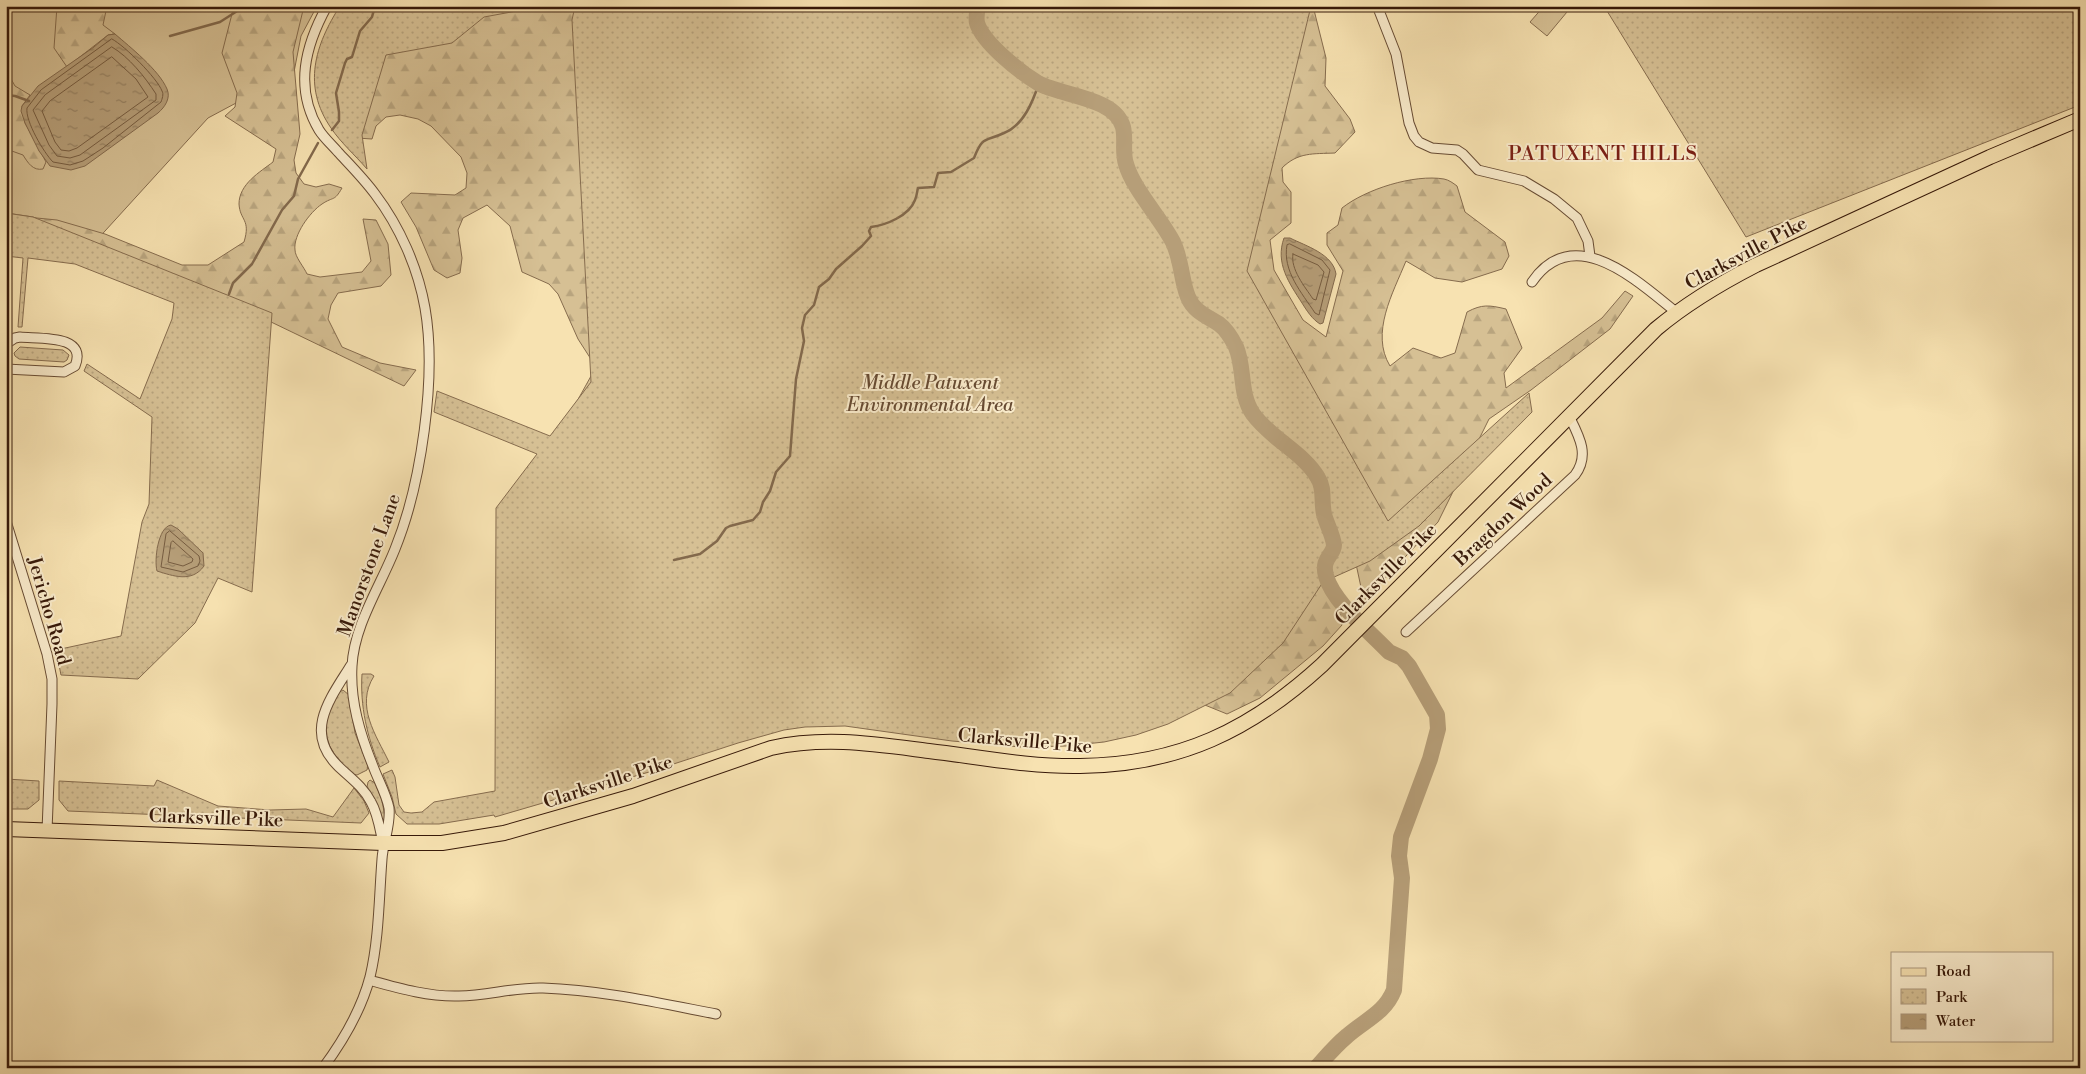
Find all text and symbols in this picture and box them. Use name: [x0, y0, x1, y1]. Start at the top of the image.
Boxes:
district label: PATUXENT HILLS: [1508, 142, 1698, 167]
street label: Clarksville Pike: [1681, 211, 1811, 295]
park label: Middle Patuxent Environmental Area: [846, 371, 1014, 417]
street label: Bragdon Wood: [1448, 468, 1557, 572]
street label: Manorstone Lane: [332, 490, 406, 640]
street label: Clarksville Pike: [1330, 518, 1442, 630]
street label: Jericho Road: [22, 553, 76, 668]
street label: Clarksville Pike: [957, 723, 1093, 759]
street label: Clarksville Pike: [540, 750, 676, 814]
street label: Clarksville Pike: [148, 804, 284, 832]
legend: [1891, 952, 2054, 1042]
text: Road: [1936, 962, 1971, 981]
text: Park: [1936, 988, 1968, 1007]
text: Water: [1935, 1012, 1976, 1031]

